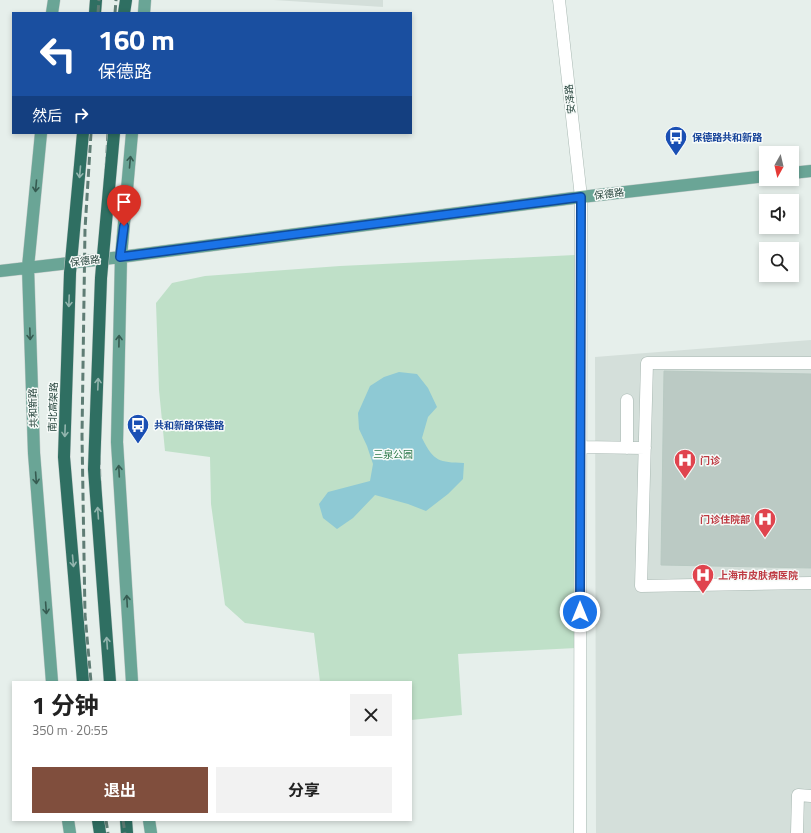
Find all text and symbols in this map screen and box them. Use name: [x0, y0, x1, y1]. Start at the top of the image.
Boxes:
text: 160 m: [98, 18, 175, 61]
icon: left: [32, 28, 84, 80]
text: 保德路: [98, 58, 152, 85]
street label: 安泽路: [561, 83, 579, 115]
text: 然后: [32, 104, 62, 127]
icon: right: [70, 104, 92, 126]
bus stop icon: 保德路共和新路: [663, 124, 689, 157]
place label: 保德路共和新路: [692, 130, 763, 145]
north arrow: [759, 146, 799, 186]
map controls: [759, 146, 799, 282]
one-way arrow: [126, 156, 133, 169]
one-way arrow: [76, 165, 83, 178]
one-way arrow: [32, 179, 40, 192]
pin: [107, 185, 141, 226]
street label: 保德路: [593, 185, 625, 203]
icon: arrive: [113, 191, 135, 213]
button: sound: [759, 194, 799, 234]
button: search: [759, 242, 799, 282]
street label: 保德路: [69, 252, 101, 270]
one-way arrow: [65, 294, 73, 307]
one-way arrow: [27, 327, 34, 340]
one-way arrow: [115, 335, 123, 348]
one-way arrow: [94, 378, 101, 391]
street label: 南北高架路: [45, 382, 61, 432]
street label: 共和新路: [25, 388, 41, 428]
bus stop icon: 共和新路保德路: [125, 412, 151, 445]
place label: 共和新路保德路: [154, 418, 225, 433]
one-way arrow: [61, 424, 68, 437]
park label: 三泉公园: [373, 447, 413, 462]
hospital icon: 门诊: [672, 447, 698, 480]
place label: 门诊: [700, 453, 721, 468]
one-way arrow: [115, 465, 123, 478]
one-way arrow: [33, 471, 40, 484]
hospital icon: 门诊住院部: [752, 506, 778, 539]
one-way arrow: [94, 507, 101, 520]
place label: 门诊住院部: [700, 512, 750, 527]
one-way arrow: [69, 554, 76, 567]
hospital icon: 上海市皮肤病医院: [690, 562, 716, 595]
place label: 上海市皮肤病医院: [718, 568, 798, 583]
position arrow: [559, 591, 601, 633]
one-way arrow: [123, 595, 131, 608]
one-way arrow: [43, 601, 50, 614]
one-way arrow: [103, 637, 110, 650]
text: 1 分钟: [32, 687, 99, 723]
button: close: [350, 694, 392, 736]
text: 350 m · 20:55: [32, 720, 108, 740]
button: 退出: [32, 767, 208, 813]
button: 分享: [216, 767, 392, 813]

